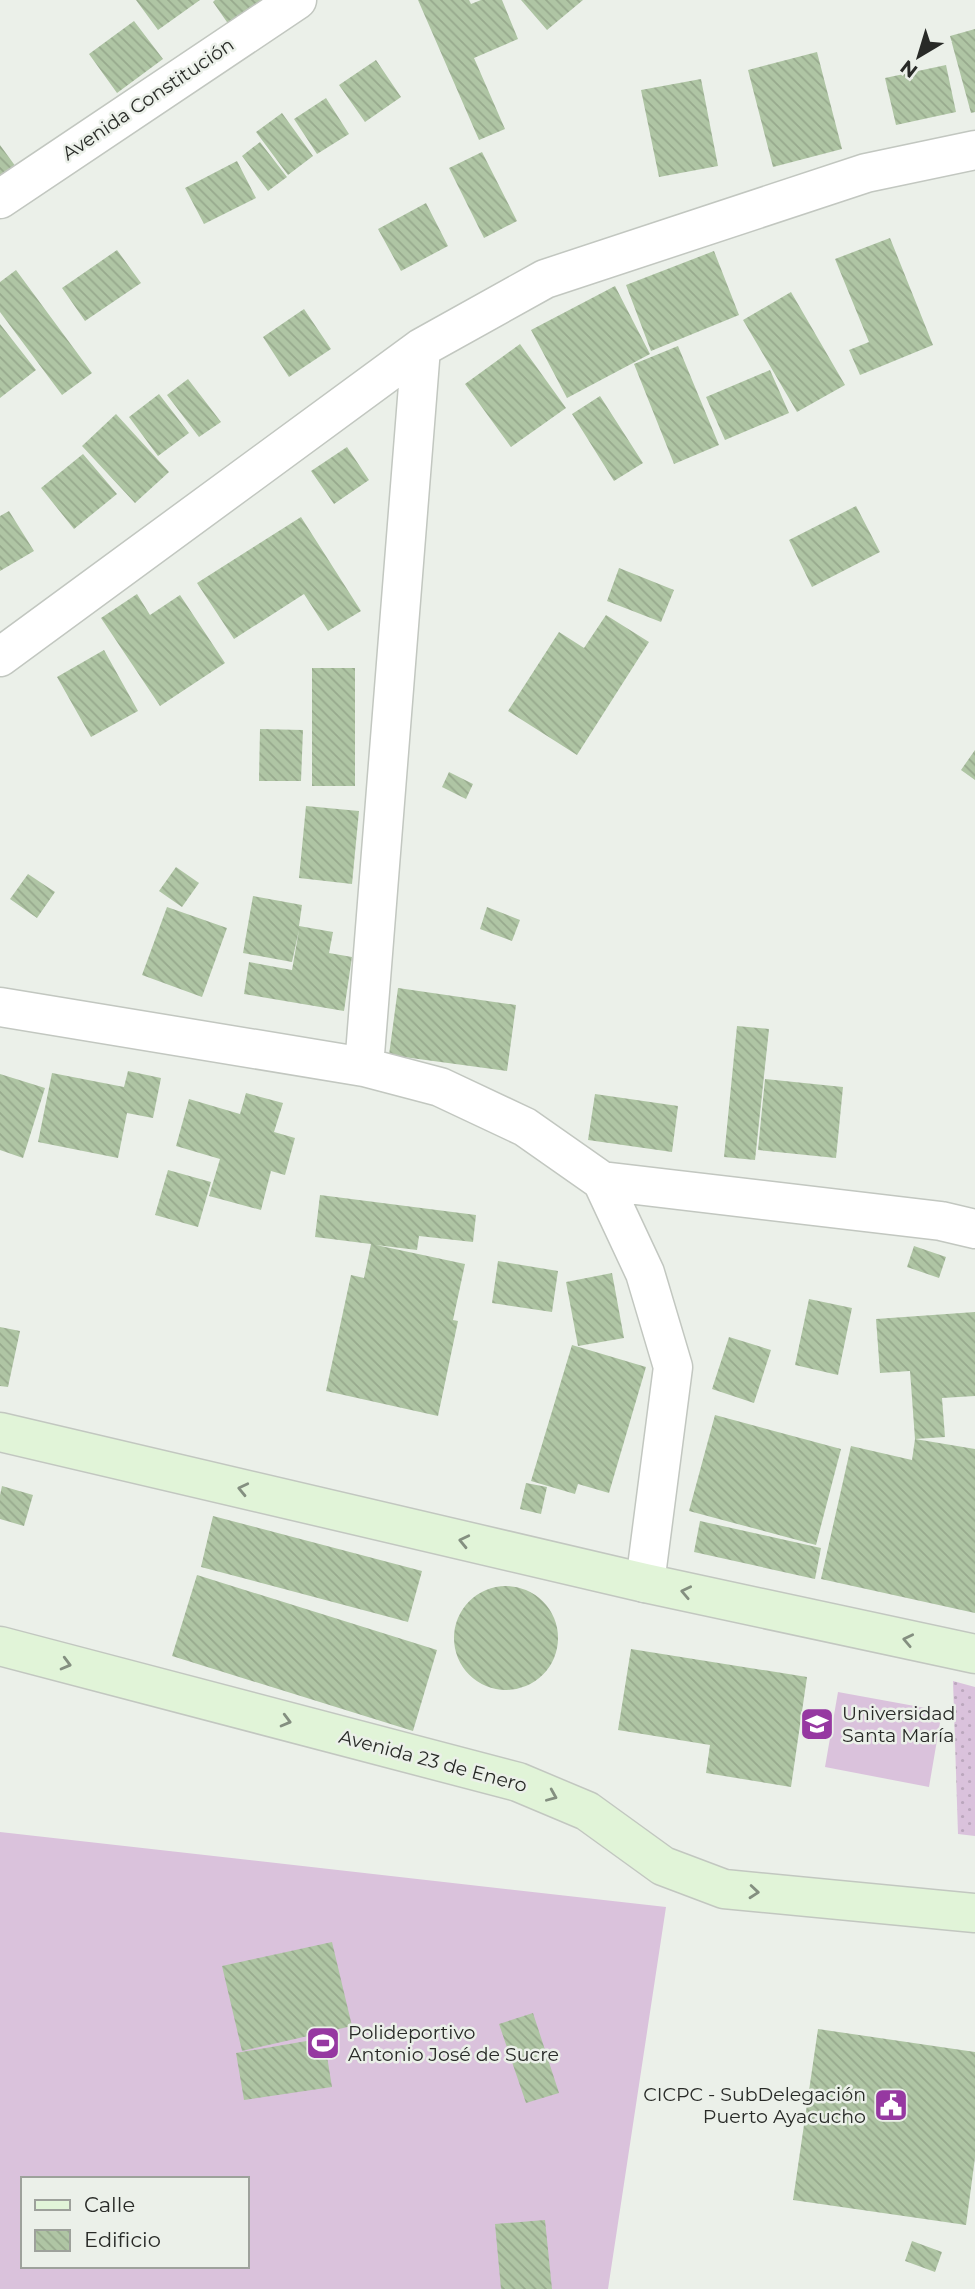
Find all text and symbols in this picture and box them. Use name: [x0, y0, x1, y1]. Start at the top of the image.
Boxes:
north arrow: [884, 21, 954, 91]
street label: Avenida Constitución: [58, 33, 238, 165]
text: N: [896, 55, 922, 83]
one-way arrow: [237, 1483, 249, 1497]
one-way arrow: [458, 1534, 470, 1549]
one-way arrow: [680, 1585, 692, 1600]
one-way arrow: [902, 1633, 914, 1648]
one-way arrow: [60, 1656, 72, 1670]
place label: Universidad Santa María: [842, 1702, 955, 1747]
school or university icon: Universidad Santa María: [798, 1705, 836, 1743]
one-way arrow: [280, 1713, 292, 1728]
street label: Avenida 23 de Enero: [336, 1725, 530, 1797]
one-way arrow: [545, 1788, 557, 1802]
one-way arrow: [749, 1884, 760, 1899]
place label: Polideportivo Antonio José de Sucre: [348, 2021, 559, 2066]
sports icon: Polideportivo Antonio José de Sucre: [304, 2024, 342, 2062]
place label: CICPC - SubDelegación Puerto Ayacucho: [643, 2083, 866, 2128]
public building icon: CICPC - SubDelegación Puerto Ayacucho: [872, 2086, 910, 2124]
legend: [21, 2177, 248, 2268]
text: Calle: [84, 2192, 135, 2217]
text: Edificio: [84, 2227, 161, 2252]

